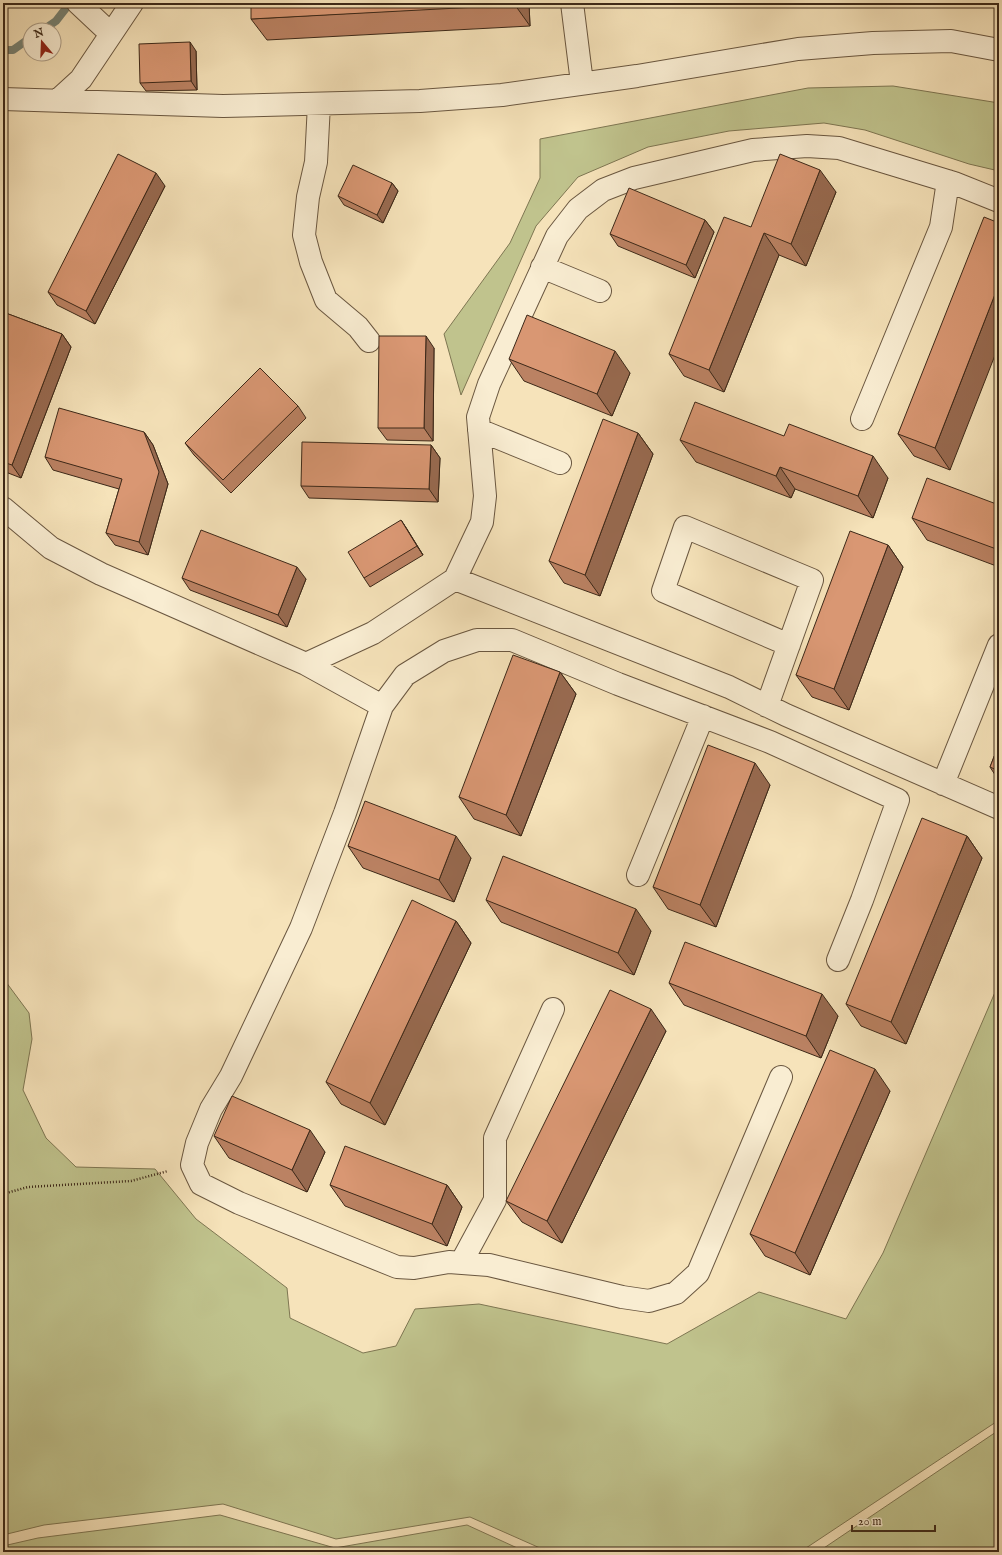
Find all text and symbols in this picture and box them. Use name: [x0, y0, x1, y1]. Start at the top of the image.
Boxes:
north arrow: [22, 22, 62, 62]
text: N: [31, 25, 46, 42]
scale bar: [852, 1507, 935, 1533]
text: 20 m: [858, 1514, 881, 1529]

